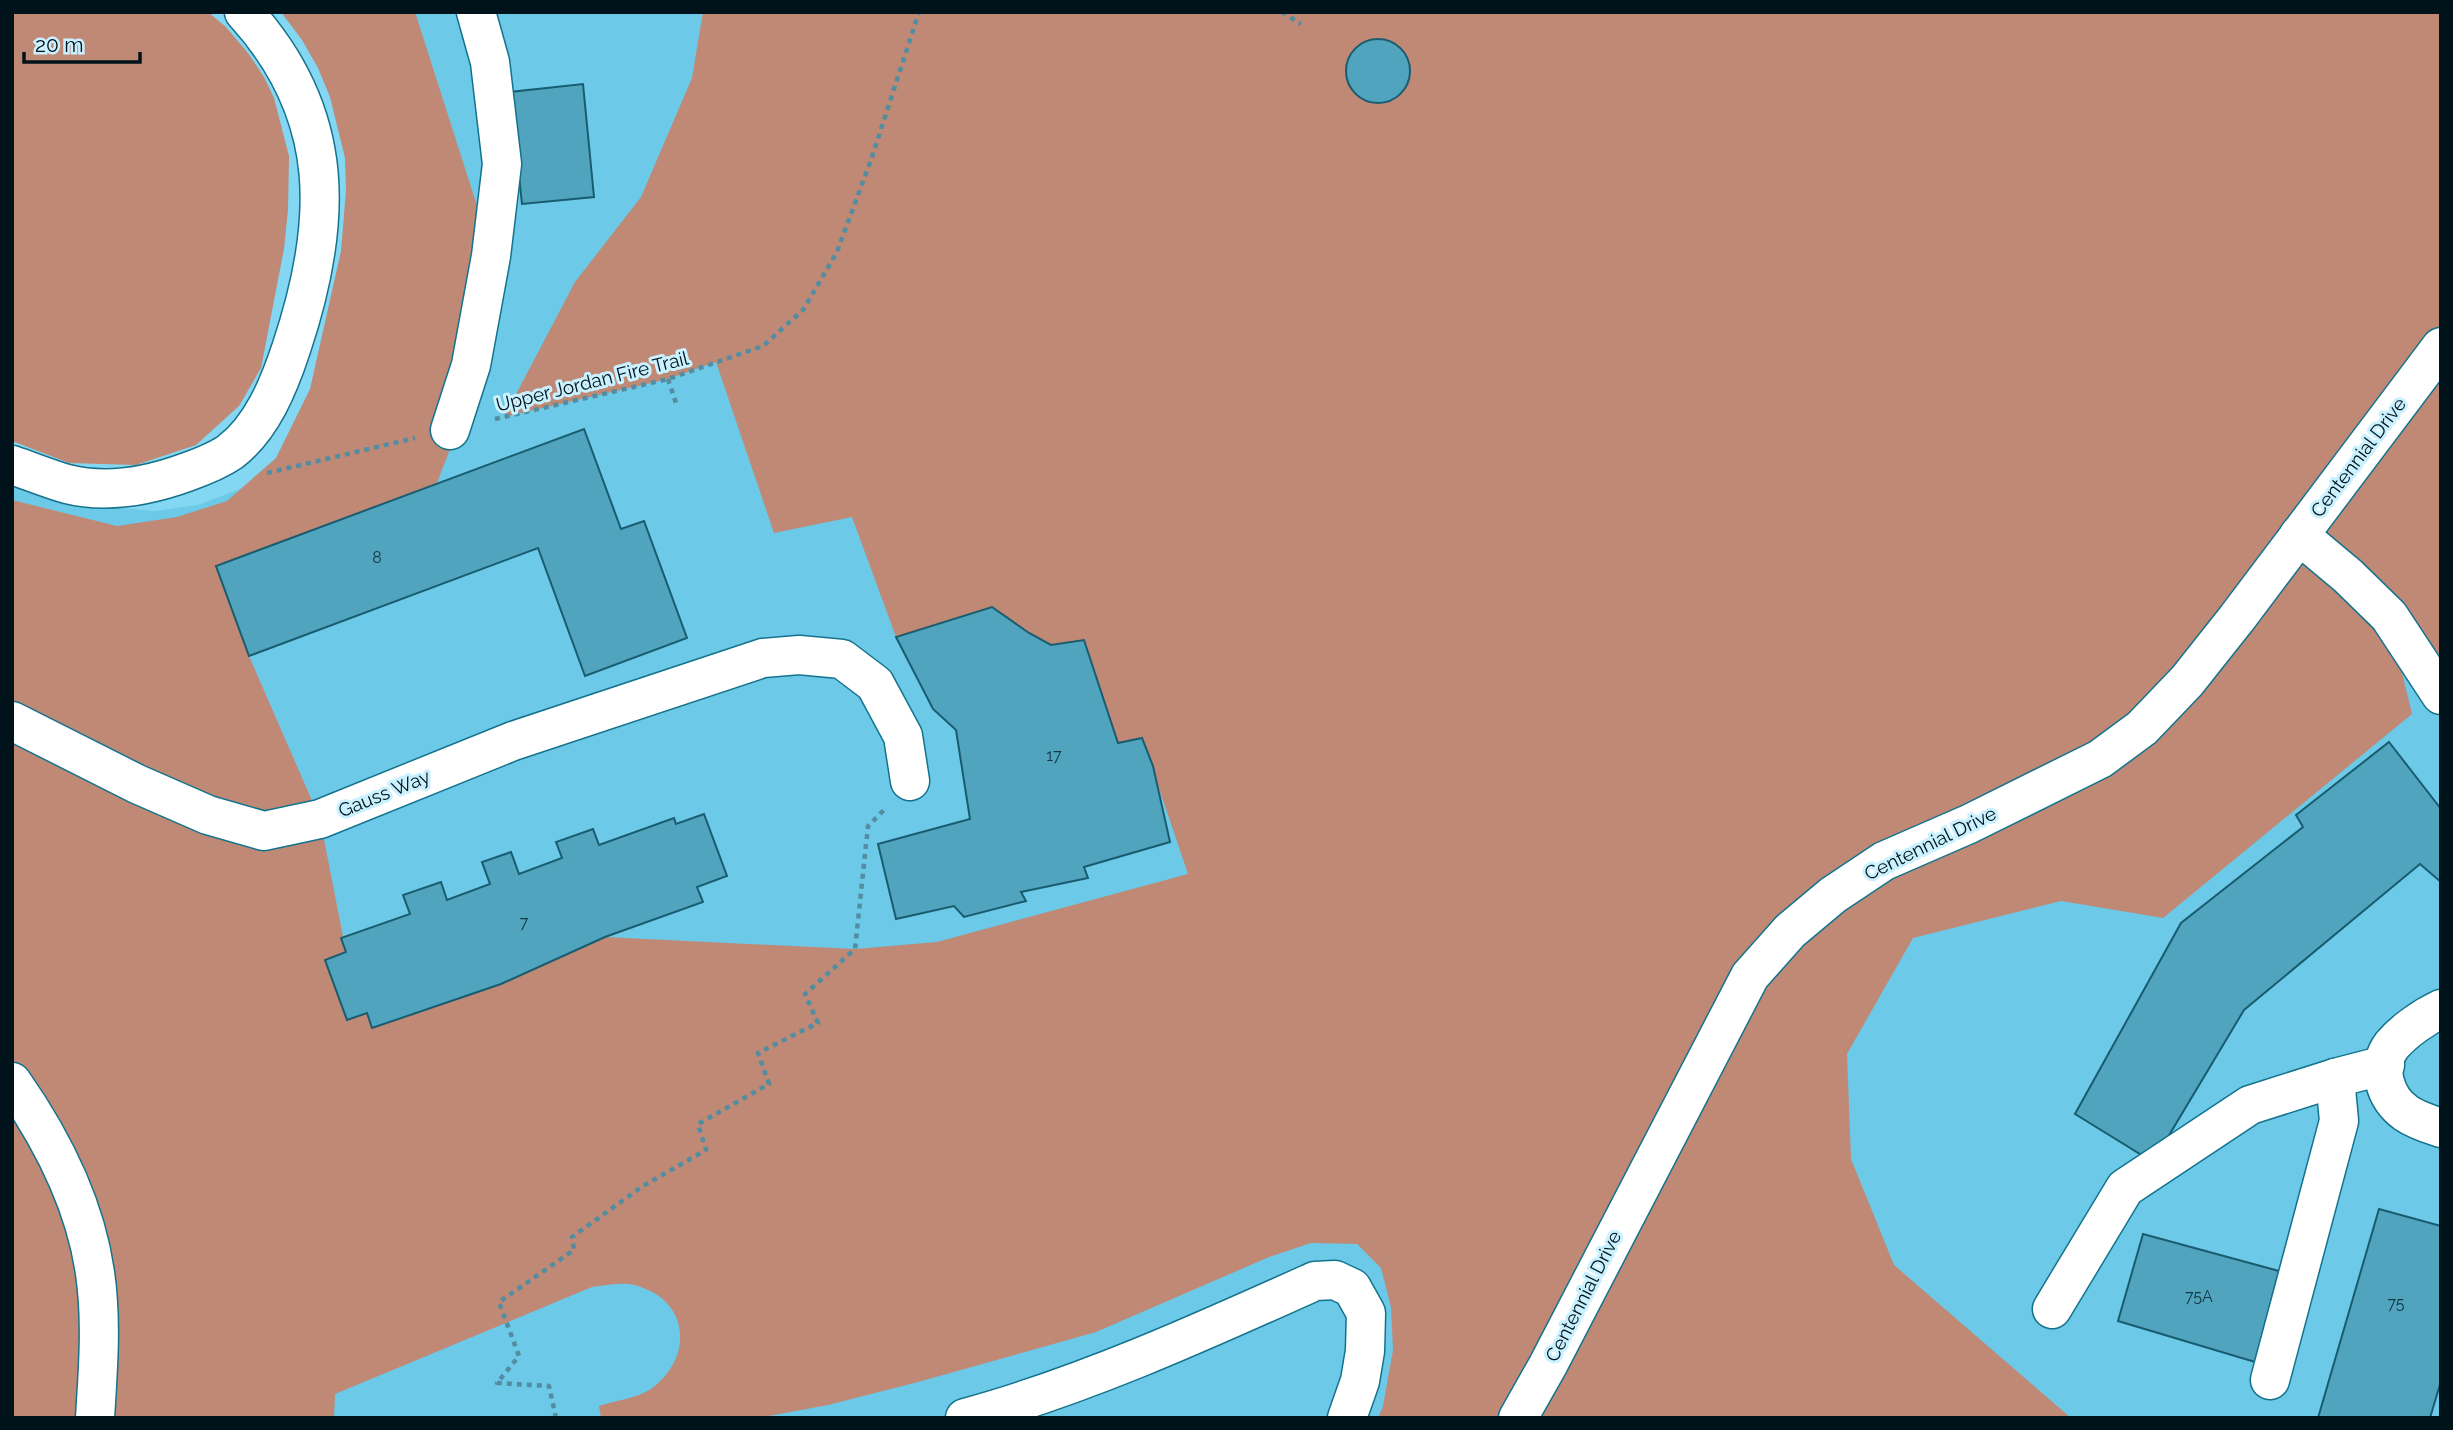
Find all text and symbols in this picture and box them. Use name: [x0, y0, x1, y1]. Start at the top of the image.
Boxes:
scale bar: [24, 21, 140, 65]
text: 20 m: [35, 32, 83, 57]
street label: Upper Jordan Fire Trail: [494, 346, 691, 416]
street label: Centennial Drive: [2306, 393, 2410, 521]
house number: 8: [372, 548, 382, 567]
house number: 17: [1046, 746, 1062, 765]
street label: Gauss Way: [335, 765, 433, 821]
street label: Centennial Drive: [1860, 802, 2000, 884]
house number: 7: [520, 913, 529, 932]
street label: Centennial Drive: [1541, 1227, 1625, 1365]
house number: 75A: [2185, 1287, 2213, 1306]
house number: 75: [2387, 1294, 2405, 1313]

